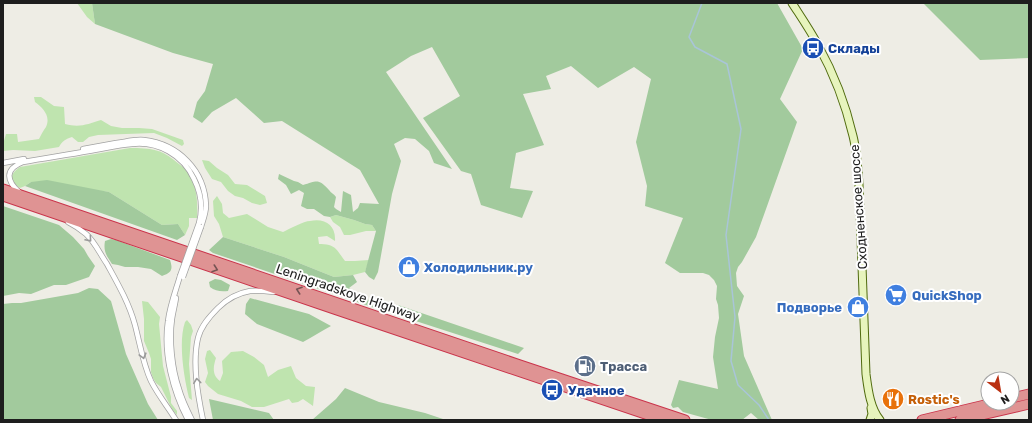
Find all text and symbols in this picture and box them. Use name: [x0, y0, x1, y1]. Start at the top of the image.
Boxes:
bus stop icon: Склады: [800, 35, 826, 61]
place label: Склады: [828, 41, 880, 56]
street label: Сходненское шоссе: [847, 144, 870, 270]
one-way arrow: [85, 234, 92, 241]
shop icon: Холодильник.ру: [396, 254, 422, 280]
place label: Холодильник.ру: [424, 260, 533, 275]
street label: Leningradskoye Highway: [274, 261, 422, 325]
one-way arrow: [211, 264, 218, 272]
supermarket icon: QuickShop: [883, 282, 909, 308]
one-way arrow: [296, 286, 303, 294]
place label: QuickShop: [912, 288, 982, 303]
shop icon: Подворье: [845, 294, 871, 320]
place label: Подворье: [777, 300, 842, 315]
one-way arrow: [138, 353, 146, 359]
fuel station icon: Трасса: [572, 353, 598, 379]
place label: Трасса: [600, 359, 647, 374]
north arrow: [980, 371, 1020, 411]
bus stop icon: Удачное: [539, 377, 565, 403]
one-way arrow: [193, 378, 202, 385]
place label: Удачное: [568, 383, 625, 398]
restaurant icon: Rostiс's: [880, 386, 906, 412]
place label: Rostiс's: [908, 392, 960, 407]
text: N: [998, 392, 1012, 407]

